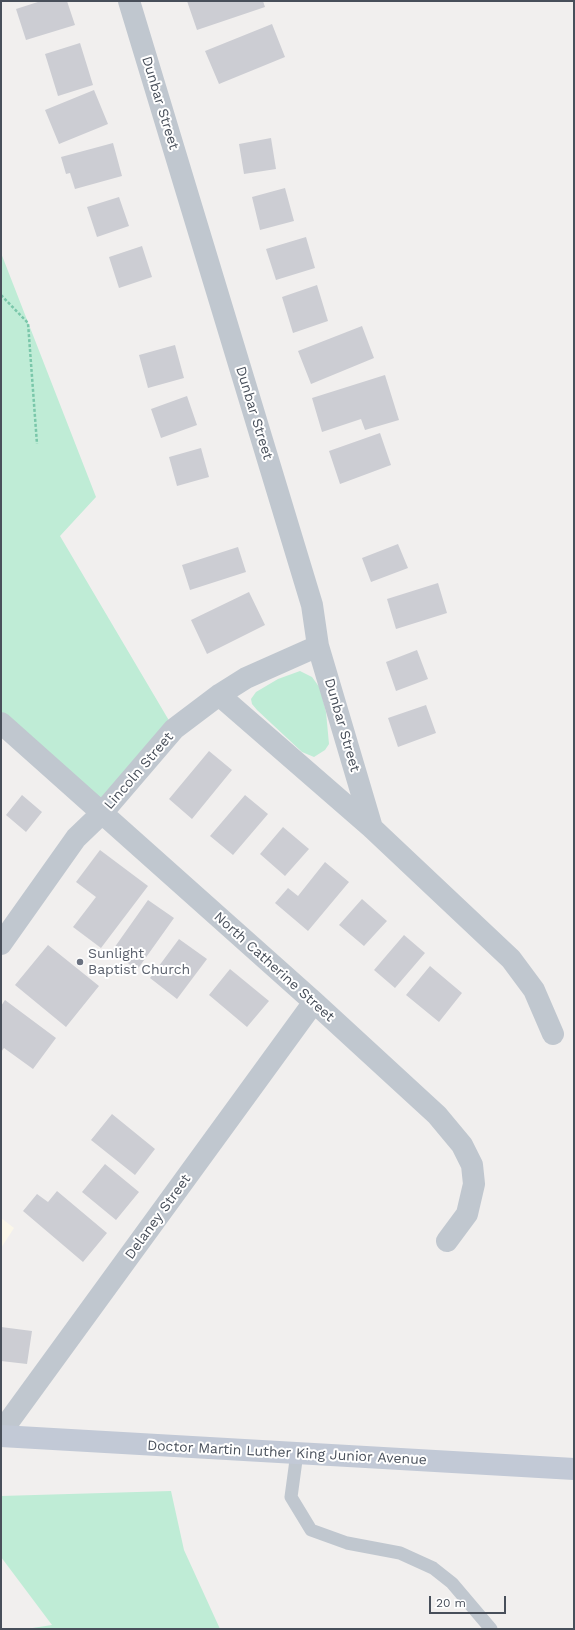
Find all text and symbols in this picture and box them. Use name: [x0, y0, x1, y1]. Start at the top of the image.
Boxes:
street label: Dunbar Street: [138, 54, 182, 152]
street label: Dunbar Street: [232, 364, 276, 462]
street label: Dunbar Street: [321, 676, 363, 774]
street label: Lincoln Street: [101, 729, 177, 813]
street label: North Catherine Street: [210, 909, 338, 1025]
place label: Sunlight Baptist Church: [88, 946, 190, 978]
marker: Sunlight Baptist Church: [75, 957, 85, 967]
street label: Delaney Street: [122, 1171, 194, 1263]
street label: Doctor Martin Luther King Junior Avenue: [147, 1437, 427, 1469]
scale bar: [431, 1588, 508, 1614]
text: 20 m: [436, 1596, 466, 1610]

